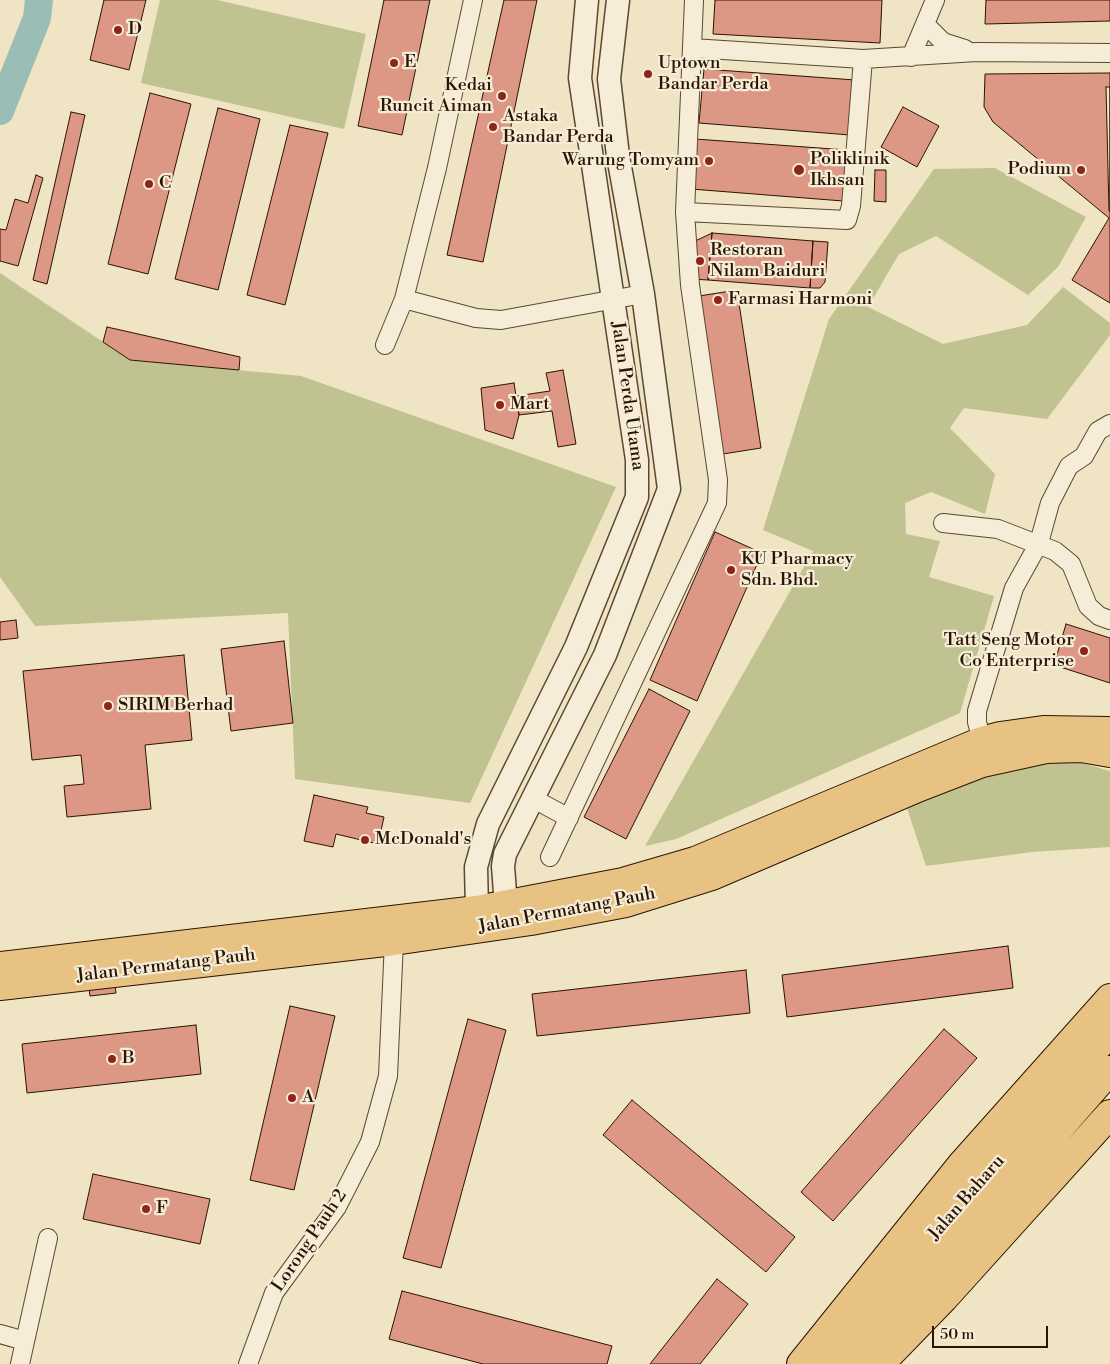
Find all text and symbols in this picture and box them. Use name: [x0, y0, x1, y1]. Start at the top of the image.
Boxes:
place label: D: [128, 19, 142, 41]
marker: D: [112, 24, 124, 36]
place label: E: [404, 52, 416, 74]
place label: Uptown Bandar Perda: [658, 53, 769, 96]
marker: E: [388, 57, 400, 69]
marker: Uptown Bandar Perda: [642, 68, 654, 80]
place label: Kedai Runcit Aiman: [380, 75, 492, 118]
marker: Kedai Runcit Aiman: [496, 90, 508, 102]
place label: Astaka Bandar Perda: [503, 106, 614, 148]
marker: Astaka Bandar Perda: [487, 121, 499, 133]
place label: Poliklinik Ikhsan: [810, 149, 889, 192]
place label: Warung Tomyam: [562, 150, 699, 172]
marker: Warung Tomyam: [703, 155, 715, 167]
place label: Podium: [1008, 159, 1071, 181]
marker: Poliklinik Ikhsan: [792, 163, 806, 177]
marker: Podium: [1075, 164, 1087, 176]
place label: C: [159, 173, 171, 195]
marker: C: [143, 178, 155, 190]
place label: Restoran Nilam Baiduri: [710, 240, 826, 282]
marker: Restoran Nilam Baiduri: [694, 255, 706, 267]
place label: Farmasi Harmoni: [728, 289, 873, 311]
marker: Farmasi Harmoni: [712, 294, 724, 306]
street label: Jalan Perda Utama: [606, 320, 648, 472]
place label: Mart: [510, 394, 550, 416]
marker: Mart: [494, 399, 506, 411]
place label: KU Pharmacy Sdn. Bhd.: [741, 549, 854, 592]
marker: KU Pharmacy Sdn. Bhd.: [725, 564, 737, 576]
place label: Tatt Seng Motor Co Enterprise: [944, 630, 1074, 672]
marker: Tatt Seng Motor Co Enterprise: [1078, 645, 1090, 657]
place label: SIRIM Berhad: [118, 695, 233, 717]
marker: SIRIM Berhad: [102, 700, 114, 712]
place label: McDonald's: [375, 829, 471, 851]
marker: McDonald's: [359, 834, 371, 846]
street label: Jalan Permatang Pauh: [477, 883, 657, 939]
street label: Jalan Permatang Pauh: [75, 944, 257, 988]
place label: B: [122, 1048, 135, 1070]
marker: B: [106, 1053, 118, 1065]
place label: A: [302, 1087, 314, 1109]
marker: A: [286, 1092, 298, 1104]
street label: Jalan Baharu: [924, 1151, 1010, 1245]
street label: Lorong Pauh 2: [268, 1186, 352, 1296]
place label: F: [156, 1198, 168, 1220]
marker: F: [140, 1203, 152, 1215]
scale bar: [935, 1316, 1051, 1348]
text: 50 m: [940, 1325, 974, 1344]

